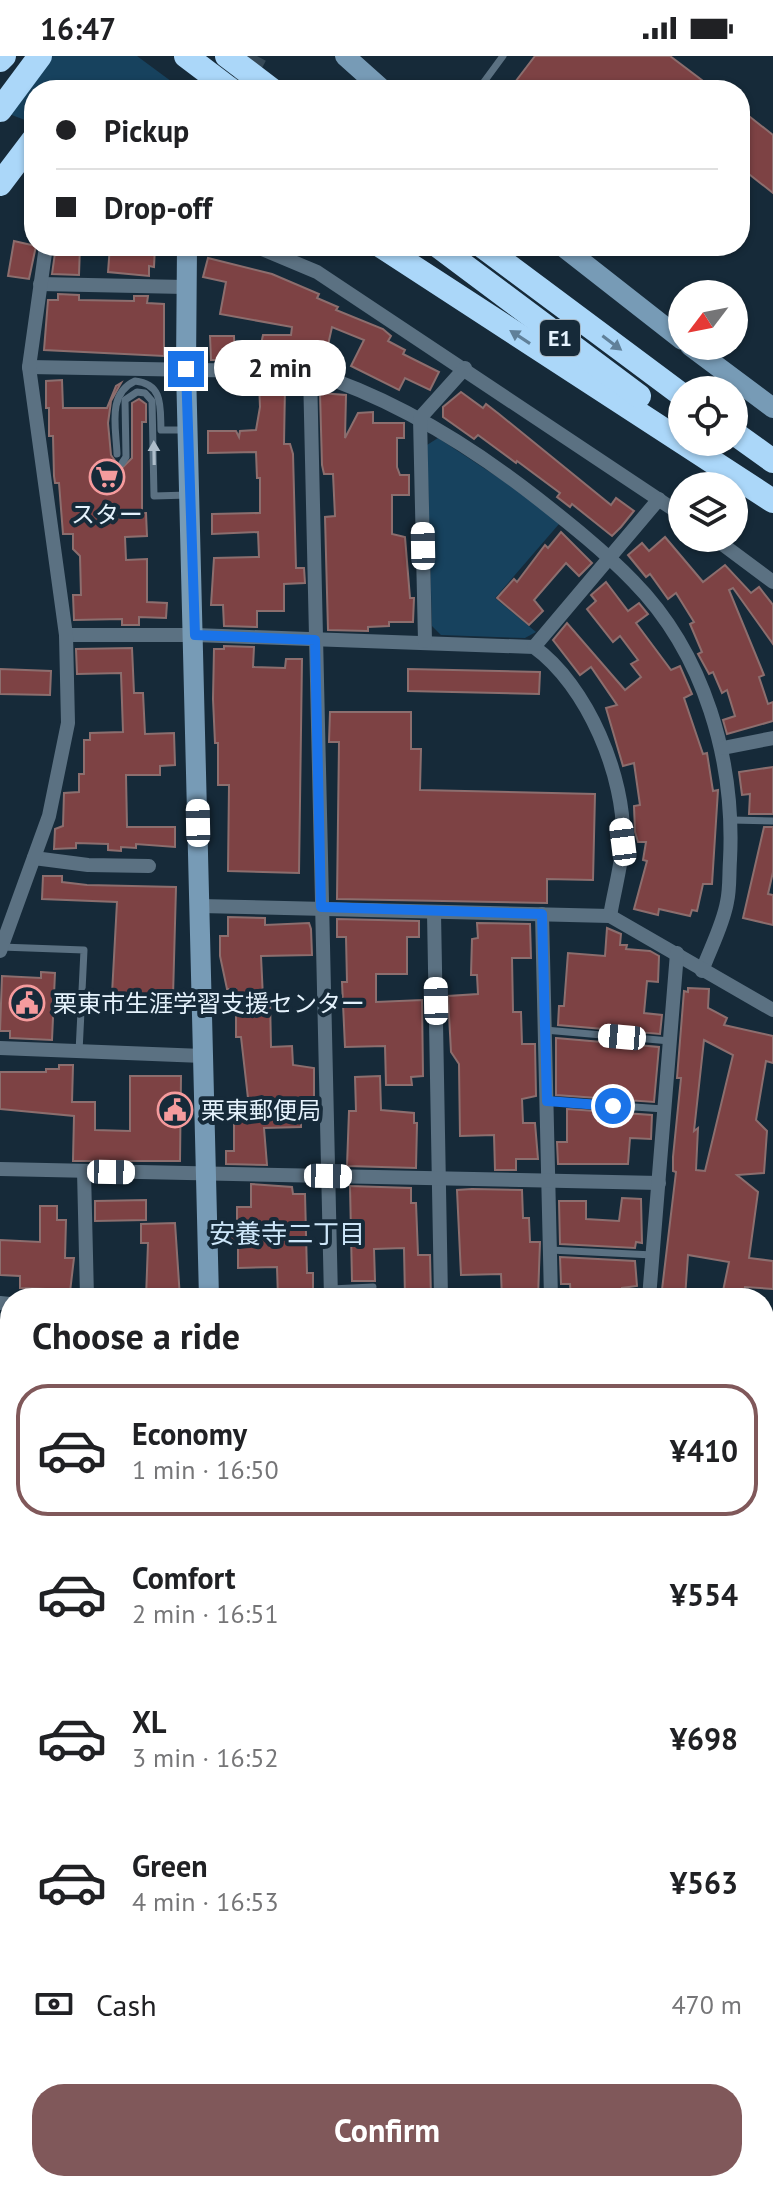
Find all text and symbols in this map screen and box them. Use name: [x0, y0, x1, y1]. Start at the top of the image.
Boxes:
text: 16:47: [40, 9, 116, 48]
text: Pickup: [104, 111, 189, 150]
text: Drop-off: [104, 188, 212, 227]
north arrow: [668, 280, 748, 360]
map controls: [668, 280, 748, 552]
road number: E1: [540, 320, 580, 356]
one-way arrow: [509, 330, 531, 344]
one-way arrow: [602, 334, 622, 350]
callout: 2 min: [214, 341, 346, 397]
route end: [168, 351, 204, 387]
text: 2 min: [248, 351, 312, 384]
button: locate: [668, 376, 748, 456]
one-way arrow: [148, 440, 160, 465]
supermarket icon: スター: [88, 458, 126, 496]
button: layers: [668, 472, 748, 552]
place label: スター: [71, 499, 143, 530]
car: [411, 522, 435, 570]
car: [186, 799, 210, 847]
car: [608, 817, 638, 867]
car: [424, 977, 448, 1025]
public building icon: 栗東市生涯学習支援センター: [8, 984, 46, 1022]
place label: 栗東市生涯学習支援センター: [53, 988, 365, 1019]
car: [597, 1023, 647, 1051]
route start: [595, 1088, 631, 1124]
public building icon: 栗東郵便局: [156, 1091, 194, 1129]
place label: 栗東郵便局: [201, 1095, 321, 1126]
car: [87, 1160, 135, 1184]
car: [304, 1164, 352, 1188]
district label: 安養寺二丁目: [209, 1217, 365, 1250]
text: Choose a ride: [32, 1312, 240, 1359]
icon: car: [36, 1414, 108, 1486]
text: Economy: [132, 1414, 247, 1453]
text: ¥410: [670, 1431, 738, 1470]
text: 1 min · 16:50: [132, 1453, 279, 1486]
icon: car: [36, 1558, 108, 1630]
text: Comfort: [132, 1558, 235, 1597]
text: ¥554: [670, 1575, 738, 1614]
text: 2 min · 16:51: [132, 1597, 279, 1630]
icon: car: [36, 1702, 108, 1774]
text: XL: [132, 1702, 166, 1741]
text: ¥698: [670, 1719, 738, 1758]
text: 3 min · 16:52: [132, 1741, 279, 1774]
icon: car: [36, 1846, 108, 1918]
text: Green: [132, 1846, 207, 1885]
text: ¥563: [670, 1863, 738, 1902]
text: 4 min · 16:53: [132, 1885, 279, 1918]
icon: cash: [32, 1982, 76, 2026]
text: Cash: [96, 1985, 157, 2024]
text: 470 m: [671, 1988, 742, 2021]
button: Confirm: [32, 2084, 742, 2176]

